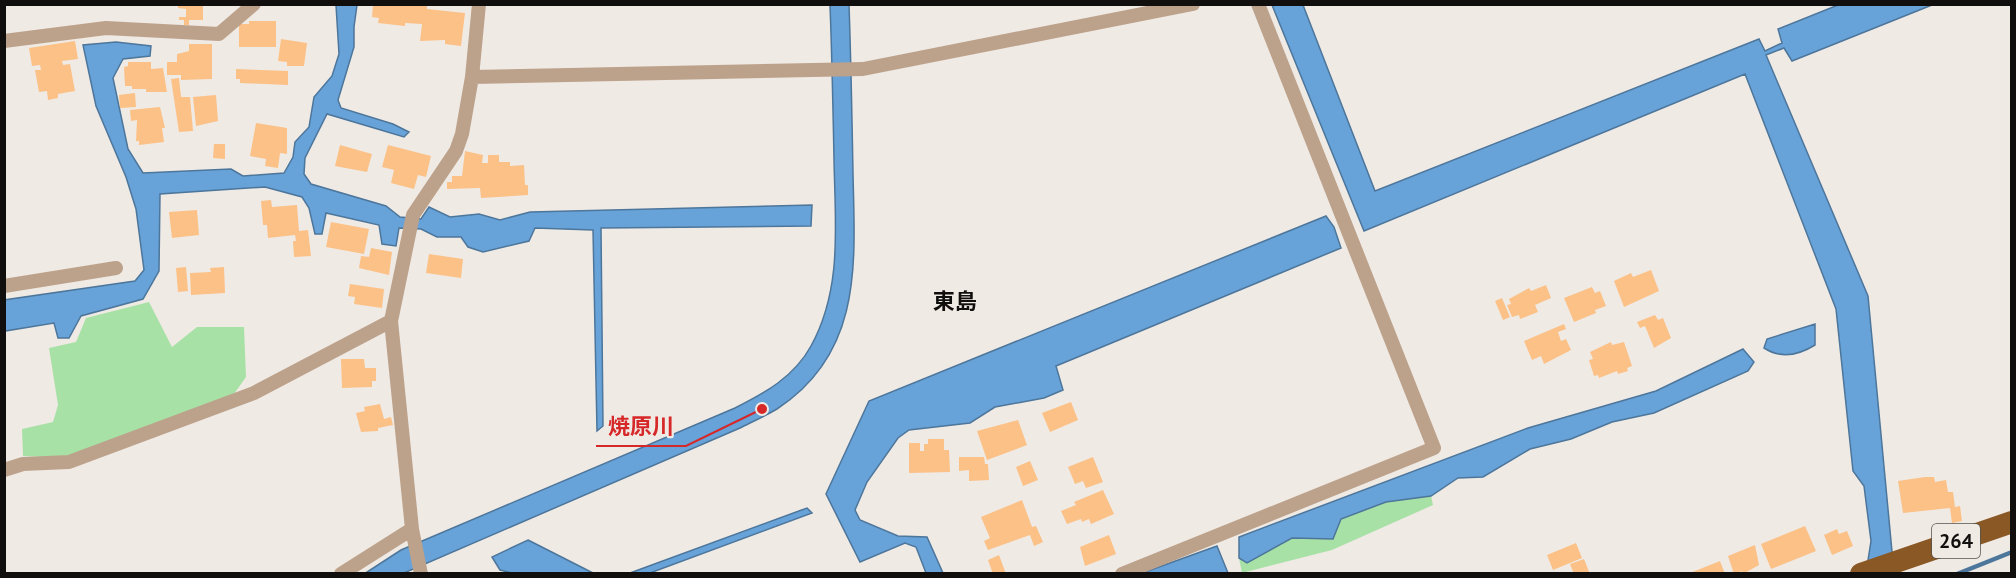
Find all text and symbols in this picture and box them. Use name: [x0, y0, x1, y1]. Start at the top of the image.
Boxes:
district label: 東島: [933, 287, 977, 315]
callout: 焼原川: [596, 406, 686, 446]
text: 焼原川: [608, 412, 674, 440]
road number: 264: [1932, 524, 1980, 558]

